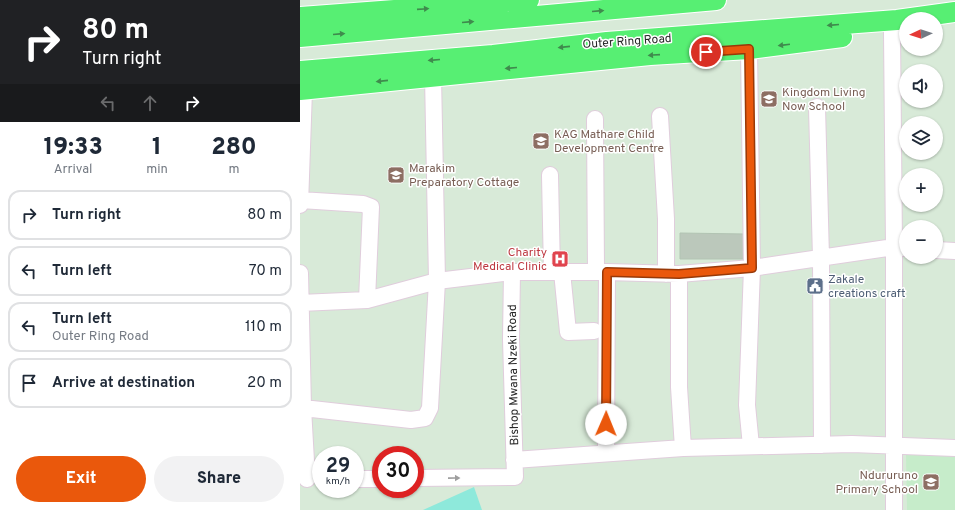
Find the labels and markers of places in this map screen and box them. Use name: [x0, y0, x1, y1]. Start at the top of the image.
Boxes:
pin: [689, 35, 723, 69]
place label: Kingdom Living Now School: [782, 85, 866, 115]
school or university icon: Kingdom Living Now School: [759, 89, 779, 109]
place label: KAG Mathare Child Development Centre: [554, 127, 664, 157]
school or university icon: KAG Mathare Child Development Centre: [531, 131, 551, 151]
place label: Marakim Preparatory Cottage: [409, 161, 519, 191]
school or university icon: Marakim Preparatory Cottage: [386, 165, 406, 185]
place label: Charity Medical Clinic: [473, 245, 547, 275]
hospital icon: Charity Medical Clinic: [550, 249, 570, 269]
place label: Zakale creations craft: [828, 272, 906, 302]
public building icon: Zakale creations craft: [805, 276, 825, 296]
place label: Ndururuno Primary School: [836, 468, 918, 498]
school or university icon: Ndururuno Primary School: [921, 472, 941, 492]

